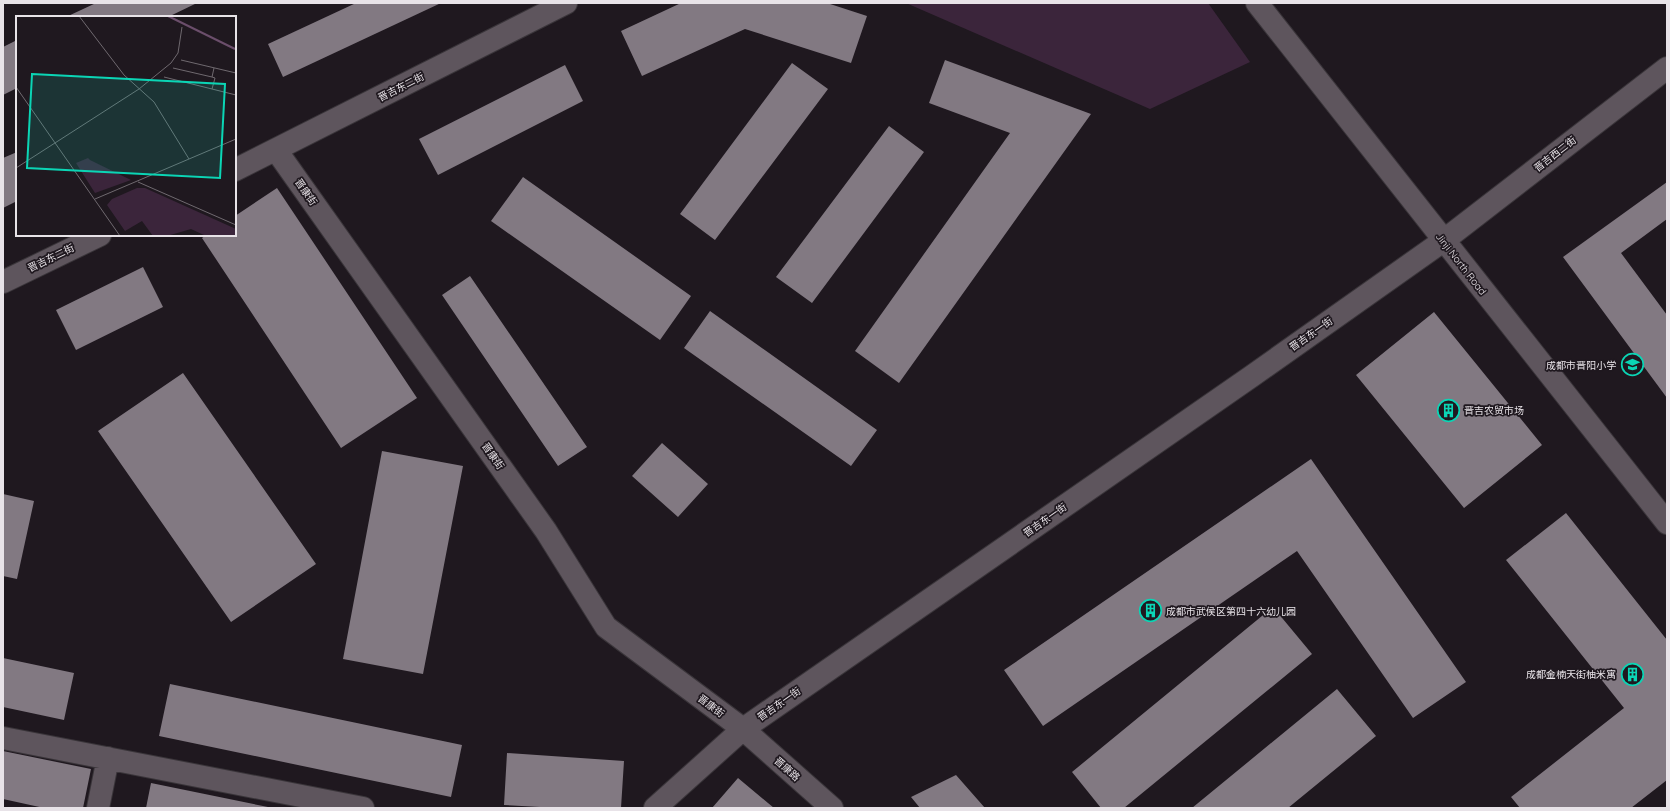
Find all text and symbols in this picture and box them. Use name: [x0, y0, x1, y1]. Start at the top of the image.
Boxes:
inset map: [16, 16, 236, 236]
street label: 晋吉东二街: [376, 70, 426, 104]
street label: 晋吉西二街: [1531, 133, 1579, 175]
street label: 晋康街: [292, 176, 320, 208]
street label: Jinji North Road: [1433, 230, 1489, 298]
street label: 晋吉东二街: [26, 241, 76, 275]
street label: 晋吉东一街: [1287, 314, 1335, 354]
school or university icon: 成都市晋阳小学: [1619, 352, 1645, 378]
place label: 成都市晋阳小学: [1546, 359, 1616, 372]
building icon: 晋吉农贸市场: [1436, 397, 1462, 423]
place label: 晋吉农贸市场: [1464, 404, 1524, 417]
street label: 晋康街: [479, 440, 507, 472]
street label: 晋吉东一街: [1021, 500, 1069, 540]
building icon: 成都市武侯区第四十六幼儿园: [1138, 598, 1164, 624]
place label: 成都市武侯区第四十六幼儿园: [1166, 605, 1296, 618]
building icon: 成都金楠天街柚米寓: [1619, 661, 1645, 687]
place label: 成都金楠天街柚米寓: [1526, 668, 1616, 681]
street label: 晋吉东一街: [755, 684, 803, 724]
street label: 晋康街: [695, 692, 727, 720]
street label: 晋康路: [771, 754, 803, 784]

